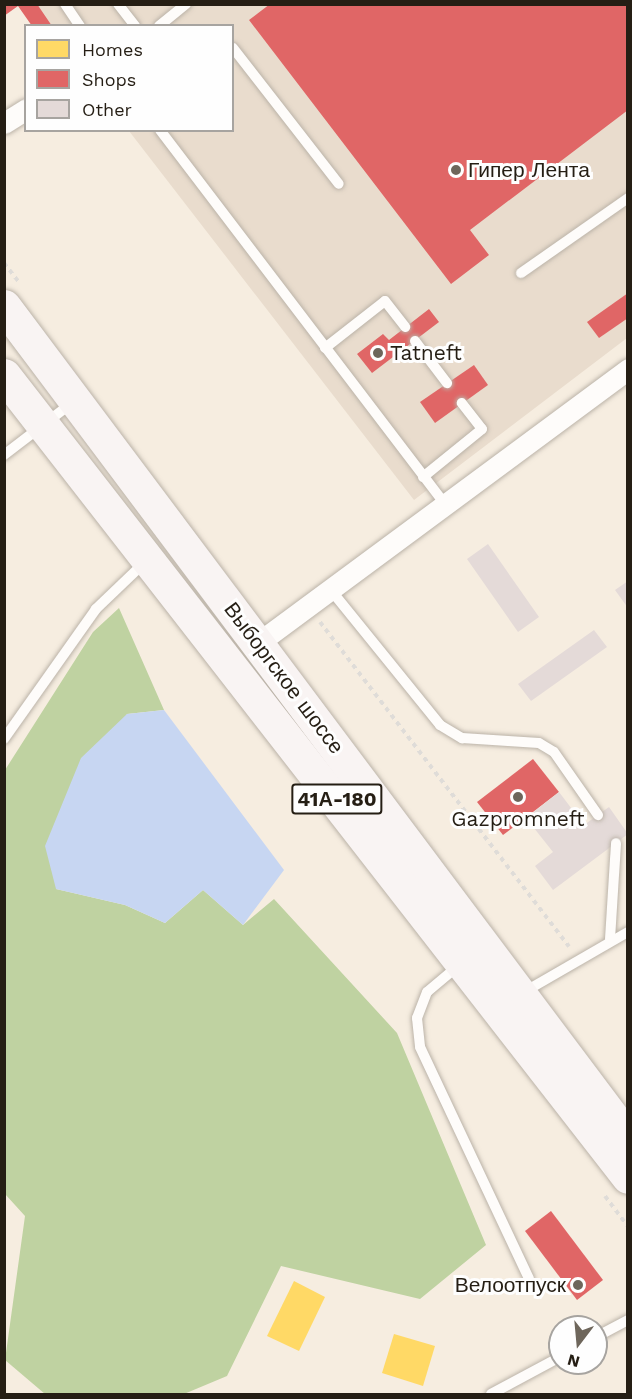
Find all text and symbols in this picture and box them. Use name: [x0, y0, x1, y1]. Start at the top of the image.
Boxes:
legend: [24, 24, 234, 132]
text: Homes: [82, 39, 143, 60]
text: Shops: [82, 69, 136, 90]
text: Other: [82, 99, 132, 120]
place label: Гипер Лента: [468, 157, 590, 183]
marker: Гипер Лента: [449, 163, 463, 177]
place label: Tatneft: [390, 340, 462, 366]
marker: Tatneft: [371, 346, 385, 360]
street label: Выборгское шоссе: [219, 597, 349, 759]
road number: 41А-180: [290, 782, 384, 816]
marker: Gazpromneft: [511, 790, 525, 804]
place label: Gazpromneft: [451, 806, 585, 832]
place label: Велоотпуск: [455, 1272, 566, 1298]
marker: Велоотпуск: [571, 1278, 585, 1292]
north arrow: [548, 1315, 608, 1375]
text: N: [565, 1350, 582, 1372]

